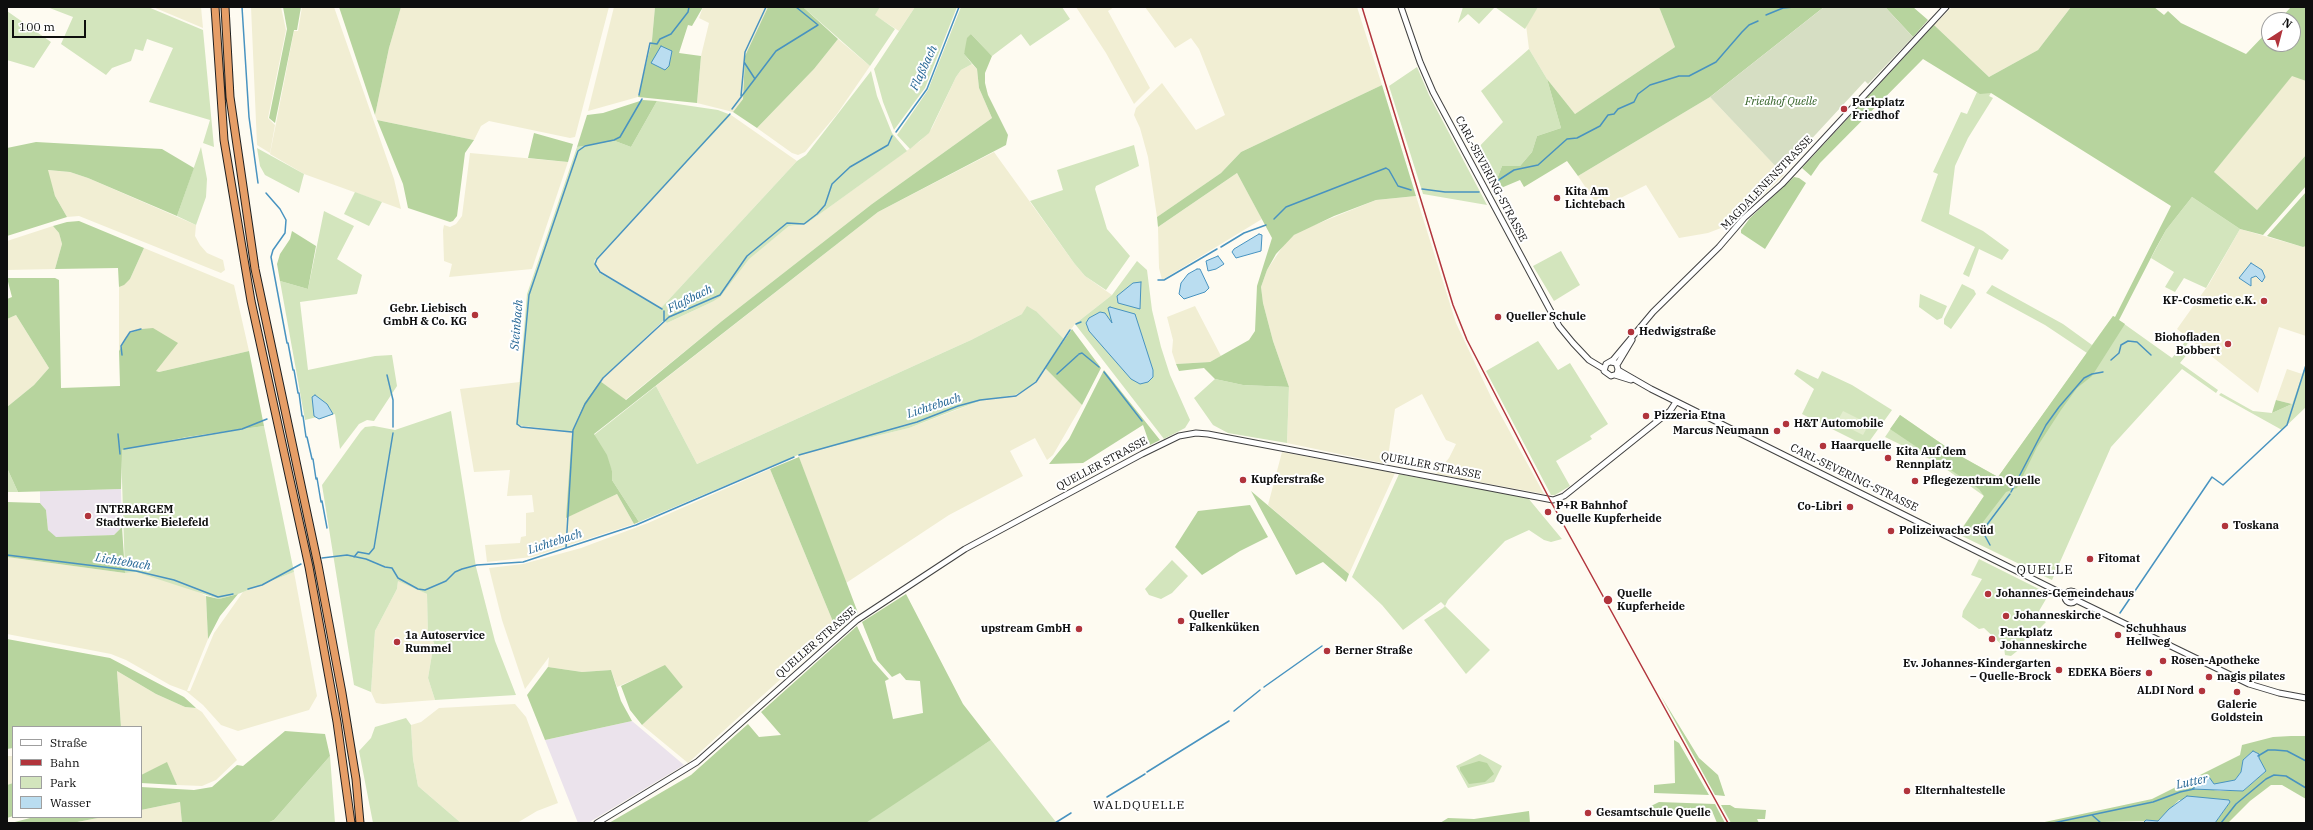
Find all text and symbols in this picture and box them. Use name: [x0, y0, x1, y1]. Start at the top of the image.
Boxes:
scale bar: [14, 12, 88, 38]
north arrow: [2261, 12, 2301, 52]
text: N: [2280, 15, 2295, 31]
text: 100 m: [19, 19, 55, 34]
water label: Flaßbach: [907, 43, 941, 93]
park label: Friedhof Quelle: [1745, 95, 1817, 109]
place label: Parkplatz Friedhof: [1852, 96, 1904, 122]
marker: Parkplatz Friedhof: [1839, 104, 1849, 114]
street label: CARL-SEVERING-STRASSE: [1452, 114, 1530, 244]
street label: MAGDALENENSTRASSE: [1718, 133, 1816, 233]
place label: Kita Am Lichtebach: [1565, 185, 1625, 211]
marker: Kita Am Lichtebach: [1552, 193, 1562, 203]
water label: Flaßbach: [665, 282, 715, 316]
place label: KF-Cosmetic e.K.: [2163, 294, 2256, 308]
marker: KF-Cosmetic e.K.: [2259, 296, 2269, 306]
water label: Steinbach: [508, 299, 526, 351]
place label: Gebr. Liebisch GmbH & Co. KG: [383, 302, 467, 328]
marker: Gebr. Liebisch GmbH & Co. KG: [470, 310, 480, 320]
place label: Queller Schule: [1506, 310, 1586, 324]
marker: Queller Schule: [1493, 312, 1503, 322]
place label: Hedwigstraße: [1639, 325, 1716, 339]
marker: Hedwigstraße: [1626, 327, 1636, 337]
place label: Biohofladen Bobbert: [2154, 331, 2220, 357]
marker: Biohofladen Bobbert: [2223, 339, 2233, 349]
water label: Lichtebach: [905, 391, 963, 421]
place label: Pizzeria Etna: [1654, 409, 1725, 423]
marker: Pizzeria Etna: [1641, 411, 1651, 421]
place label: H&T Automobile: [1794, 417, 1883, 431]
marker: H&T Automobile: [1781, 419, 1791, 429]
place label: Marcus Neumann: [1673, 424, 1769, 438]
marker: Marcus Neumann: [1772, 426, 1782, 436]
street label: QUELLER STRASSE: [1054, 434, 1150, 494]
place label: Haarquelle: [1831, 439, 1892, 453]
street label: CARL-SEVERING-STRASSE: [1788, 441, 1920, 515]
marker: Haarquelle: [1818, 441, 1828, 451]
place label: Kita Auf dem Rennplatz: [1896, 445, 1966, 471]
street label: QUELLER STRASSE: [1380, 450, 1482, 482]
marker: Kita Auf dem Rennplatz: [1883, 453, 1893, 463]
place label: Kupferstraße: [1251, 473, 1324, 487]
place label: Pflegezentrum Quelle: [1923, 474, 2041, 488]
marker: Kupferstraße: [1238, 475, 1248, 485]
marker: Pflegezentrum Quelle: [1910, 476, 1920, 486]
place label: P+R Bahnhof Quelle Kupferheide: [1556, 499, 1662, 525]
place label: Co-Libri: [1797, 500, 1842, 514]
marker: Co-Libri: [1845, 502, 1855, 512]
place label: INTERARGEM Stadtwerke Bielefeld: [96, 503, 209, 529]
marker: P+R Bahnhof Quelle Kupferheide: [1543, 507, 1553, 517]
marker: INTERARGEM Stadtwerke Bielefeld: [83, 511, 93, 521]
place label: Toskana: [2233, 519, 2279, 533]
marker: Toskana: [2220, 521, 2230, 531]
place label: Polizeiwache Süd: [1899, 524, 1994, 538]
marker: Polizeiwache Süd: [1886, 526, 1896, 536]
water label: Lichtebach: [526, 527, 584, 557]
water label: Lichtebach: [94, 551, 152, 573]
place label: Fitomat: [2098, 552, 2140, 566]
marker: Fitomat: [2085, 554, 2095, 564]
district label: QUELLE: [2017, 562, 2073, 578]
place label: Quelle Kupferheide: [1617, 587, 1685, 613]
place label: Johannes-Gemeindehaus: [1996, 587, 2134, 601]
marker: Johannes-Gemeindehaus: [1983, 589, 1993, 599]
marker: Quelle Kupferheide: [1602, 594, 1614, 606]
street label: QUELLER STRASSE: [773, 605, 859, 681]
place label: Queller Falkenküken: [1189, 608, 1260, 634]
place label: Johanneskirche: [2014, 609, 2101, 623]
marker: Johanneskirche: [2001, 611, 2011, 621]
marker: Queller Falkenküken: [1176, 616, 1186, 626]
place label: upstream GmbH: [981, 622, 1071, 636]
place label: Schuhhaus Hellweg: [2126, 622, 2186, 648]
marker: upstream GmbH: [1074, 624, 1084, 634]
place label: Parkplatz Johanneskirche: [2000, 626, 2087, 652]
place label: 1a Autoservice Rummel: [405, 629, 485, 655]
marker: Schuhhaus Hellweg: [2113, 630, 2123, 640]
marker: Parkplatz Johanneskirche: [1987, 634, 1997, 644]
marker: 1a Autoservice Rummel: [392, 637, 402, 647]
place label: Berner Straße: [1335, 644, 1413, 658]
marker: Berner Straße: [1322, 646, 1332, 656]
place label: Rosen-Apotheke: [2171, 654, 2260, 668]
marker: Rosen-Apotheke: [2158, 656, 2168, 666]
place label: Ev. Johannes-Kindergarten – Quelle-Brock: [1903, 657, 2051, 683]
marker: Ev. Johannes-Kindergarten – Quelle-Brock: [2054, 665, 2064, 675]
place label: EDEKA Böers: [2068, 666, 2141, 680]
marker: EDEKA Böers: [2144, 668, 2154, 678]
place label: nagis pilates: [2217, 670, 2285, 684]
marker: nagis pilates: [2204, 672, 2214, 682]
place label: ALDI Nord: [2137, 684, 2194, 698]
marker: ALDI Nord: [2197, 686, 2207, 696]
marker: Galerie Goldstein: [2232, 687, 2242, 697]
place label: Galerie Goldstein: [2211, 698, 2263, 724]
legend: [12, 726, 142, 818]
text: Straße: [50, 735, 87, 750]
text: Bahn: [50, 755, 80, 770]
water label: Lutter: [2175, 772, 2209, 792]
text: Park: [50, 775, 76, 790]
place label: Elternhaltestelle: [1915, 784, 2005, 798]
marker: Elternhaltestelle: [1902, 786, 1912, 796]
text: Wasser: [50, 795, 91, 810]
district label: WALDQUELLE: [1093, 799, 1185, 813]
place label: Gesamtschule Quelle: [1596, 806, 1711, 820]
marker: Gesamtschule Quelle: [1583, 808, 1593, 818]

